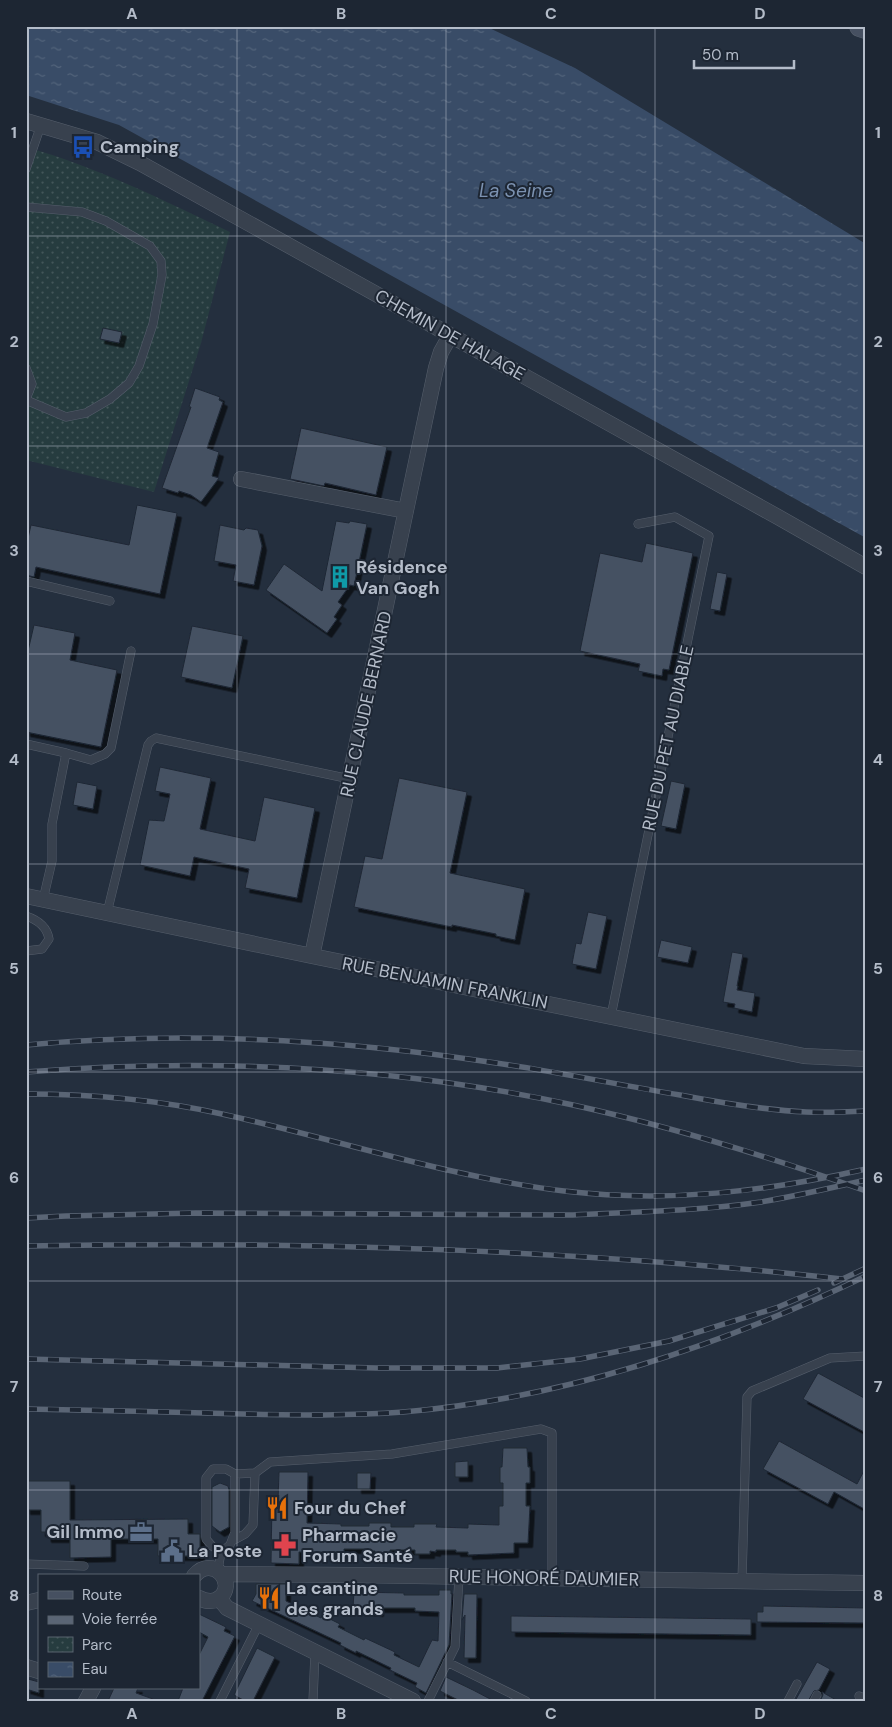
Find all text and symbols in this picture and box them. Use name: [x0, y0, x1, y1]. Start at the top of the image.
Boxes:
text: A: [126, 3, 138, 24]
text: B: [336, 3, 346, 24]
text: C: [545, 3, 557, 24]
text: D: [754, 3, 766, 24]
scale bar: [694, 38, 794, 70]
text: 50 m: [702, 45, 739, 65]
text: 1: [11, 122, 17, 143]
text: 1: [875, 122, 881, 143]
bus stop icon: Camping: [70, 134, 96, 160]
place label: Camping: [100, 135, 179, 159]
water label: La Seine: [479, 178, 553, 203]
street label: CHEMIN DE HALAGE: [371, 284, 529, 386]
text: 2: [9, 331, 19, 352]
text: 2: [873, 331, 883, 352]
text: 3: [9, 540, 19, 561]
text: 3: [873, 540, 883, 561]
place label: Résidence Van Gogh: [356, 555, 448, 600]
building icon: Résidence Van Gogh: [327, 564, 353, 590]
street label: RUE CLAUDE BERNARD: [335, 609, 397, 799]
street label: RUE DU PET AU DIABLE: [637, 643, 699, 833]
text: 4: [9, 749, 19, 770]
text: 4: [873, 749, 883, 770]
street label: RUE BENJAMIN FRANKLIN: [340, 951, 550, 1015]
text: 5: [9, 958, 19, 979]
text: 5: [873, 958, 883, 979]
text: 6: [9, 1167, 19, 1188]
text: 6: [873, 1167, 883, 1188]
text: 7: [10, 1376, 19, 1397]
text: 7: [874, 1376, 883, 1397]
restaurant icon: Four du Chef: [264, 1495, 290, 1521]
place label: Four du Chef: [294, 1496, 406, 1520]
office icon: Gil Immo: [128, 1519, 154, 1545]
place label: Gil Immo: [46, 1520, 124, 1544]
place label: Pharmacie Forum Santé: [302, 1523, 413, 1568]
pharmacy icon: Pharmacie Forum Santé: [272, 1532, 298, 1558]
public building icon: La Poste: [159, 1538, 185, 1564]
place label: La Poste: [188, 1539, 262, 1563]
street label: RUE HONORÉ DAUMIER: [449, 1564, 639, 1592]
legend: [38, 1574, 200, 1690]
place label: La cantine des grands: [286, 1576, 384, 1621]
text: 8: [9, 1585, 19, 1606]
text: Route: [82, 1585, 122, 1605]
restaurant icon: La cantine des grands: [256, 1585, 282, 1611]
text: 8: [873, 1585, 883, 1606]
text: Voie ferrée: [82, 1609, 157, 1629]
text: Parc: [82, 1635, 112, 1655]
text: Eau: [82, 1659, 107, 1679]
text: A: [126, 1703, 138, 1724]
text: B: [336, 1703, 346, 1724]
text: C: [545, 1703, 557, 1724]
text: D: [754, 1703, 766, 1724]

